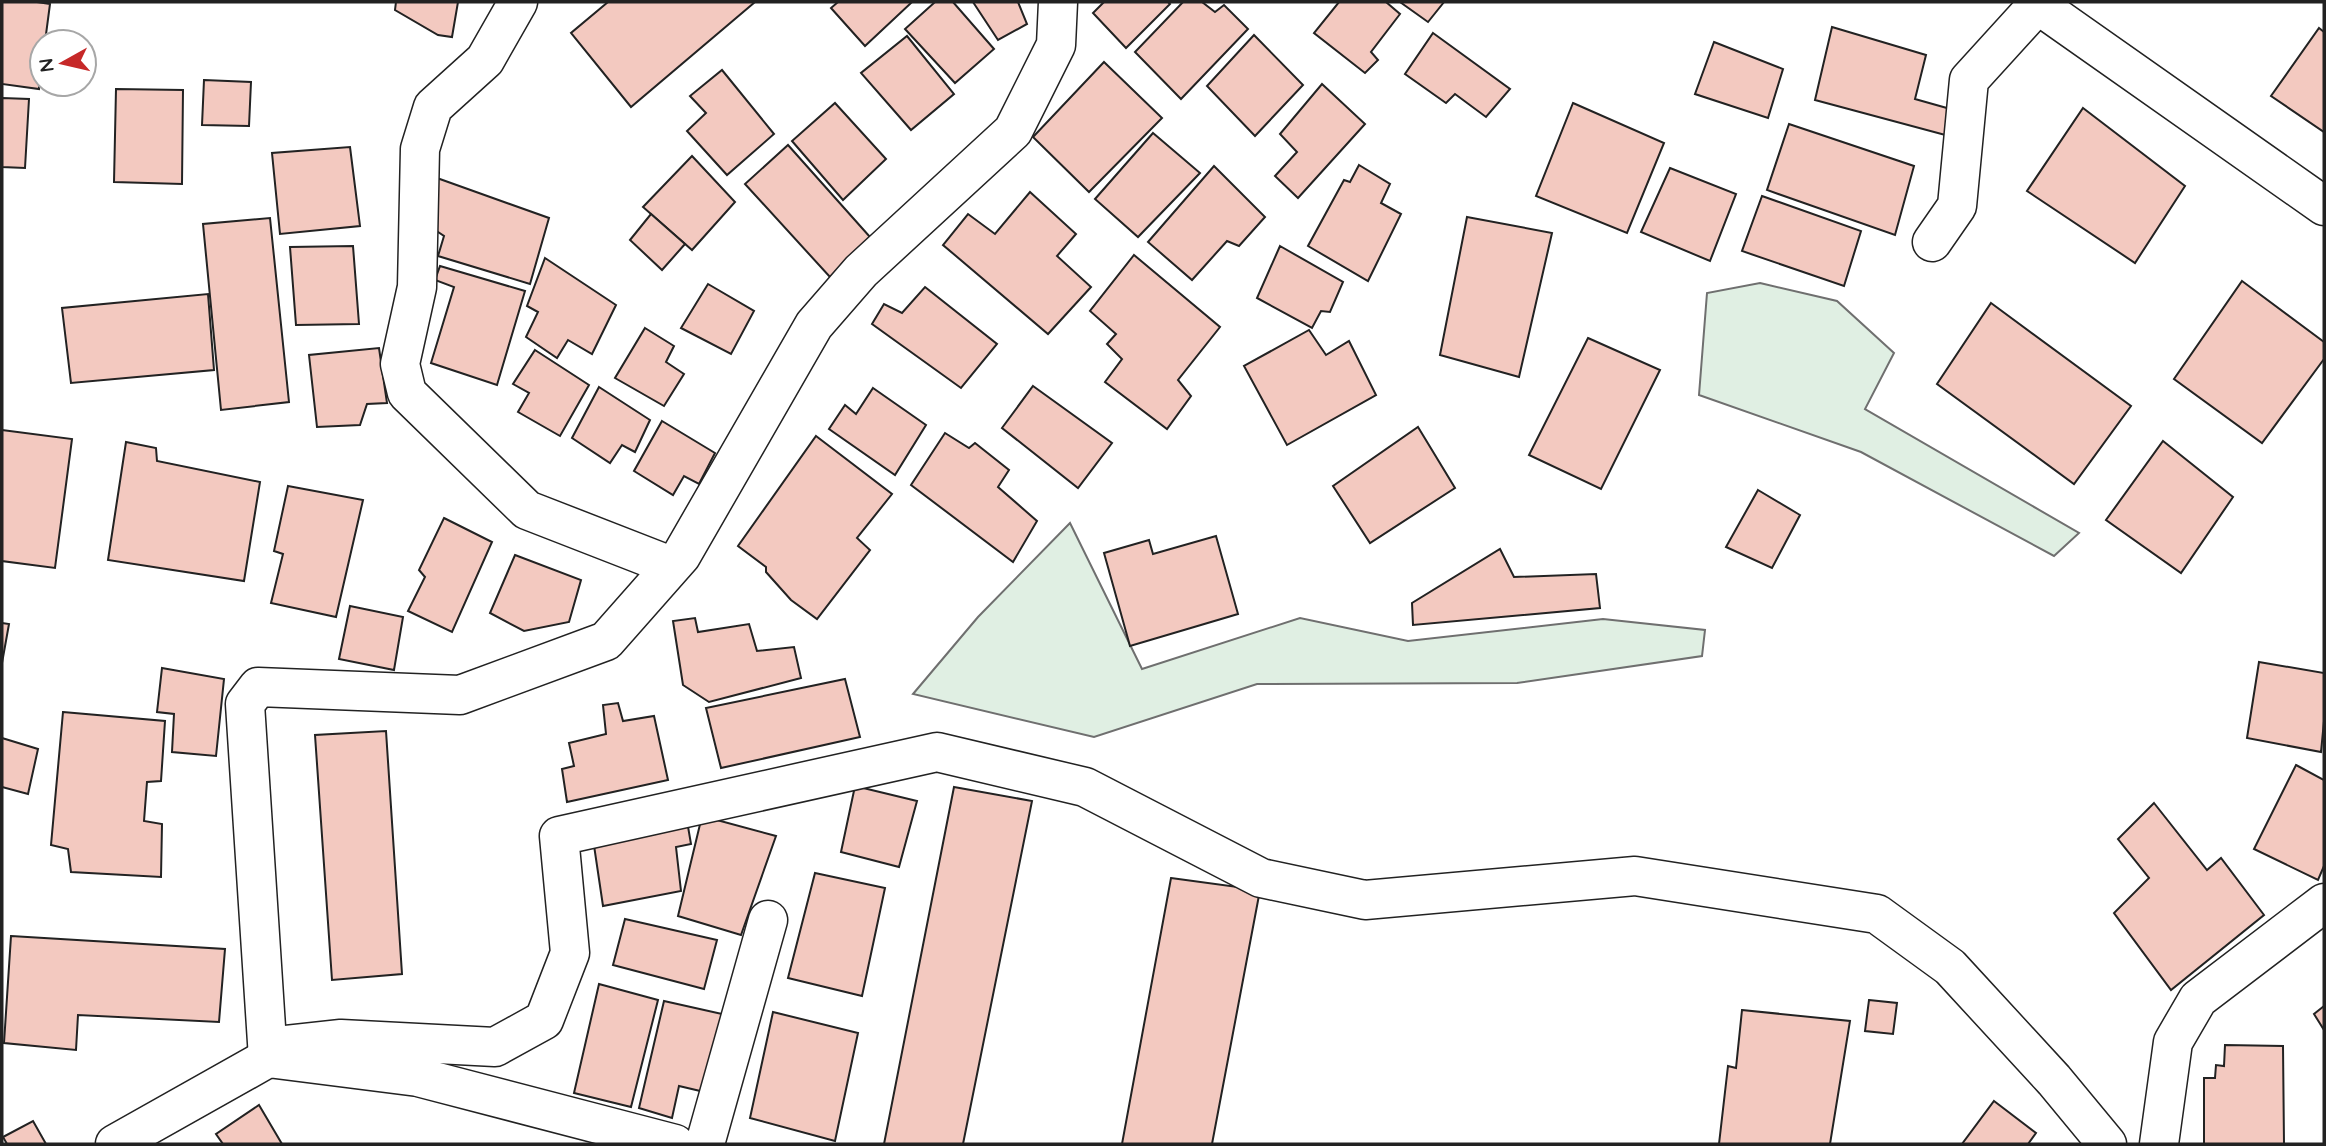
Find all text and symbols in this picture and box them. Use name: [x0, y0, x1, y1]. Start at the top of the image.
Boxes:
north arrow: [28, 28, 98, 98]
text: N: [33, 57, 59, 74]

